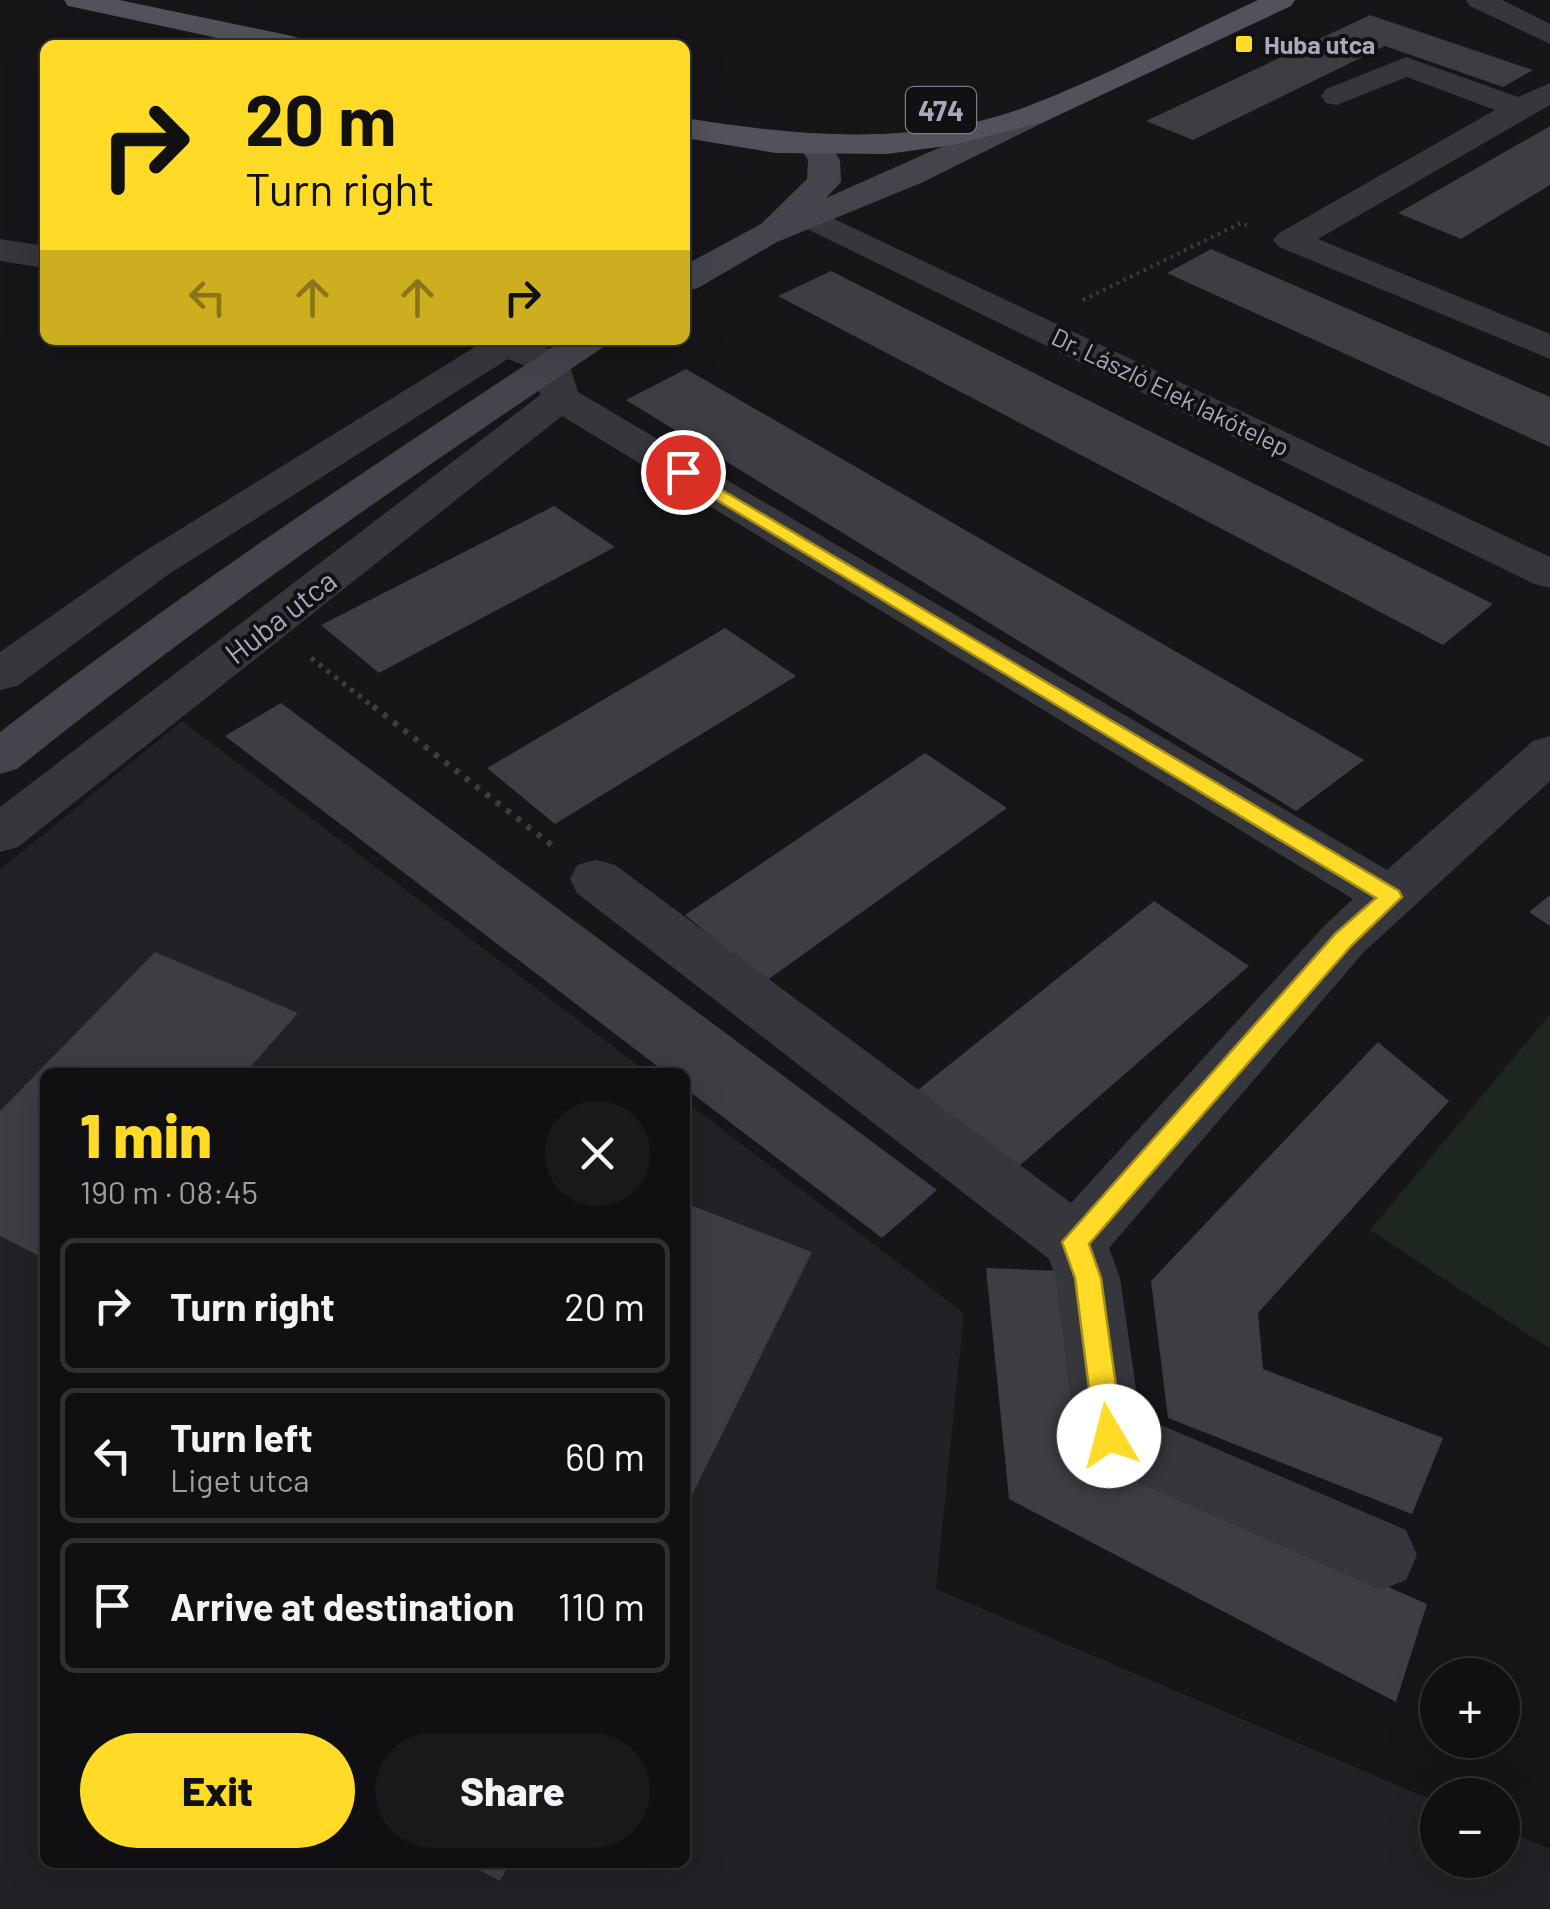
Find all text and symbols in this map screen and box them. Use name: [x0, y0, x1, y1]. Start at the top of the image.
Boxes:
place label: Huba utca: [1264, 29, 1375, 59]
marker: Huba utca: [1233, 33, 1255, 55]
text: 20 m: [245, 76, 397, 160]
icon: right: [80, 80, 210, 210]
road number: 474: [906, 87, 976, 133]
text: Turn right: [245, 161, 435, 215]
icon: left: [180, 270, 235, 325]
icon: ahead: [285, 270, 340, 325]
icon: ahead: [390, 270, 445, 325]
icon: right: [495, 270, 550, 325]
street label: Dr. László Elek lakótelep: [1047, 320, 1295, 462]
pin: [641, 430, 726, 515]
icon: arrive: [656, 445, 711, 500]
street label: Huba utca: [217, 562, 343, 670]
text: 1 min: [80, 1098, 212, 1170]
button: close: [545, 1101, 650, 1206]
text: 190 m · 08:45: [80, 1172, 258, 1210]
icon: right: [85, 1278, 140, 1333]
text: Turn right: [170, 1283, 335, 1329]
text: 20 m: [564, 1283, 645, 1329]
position arrow: [1057, 1384, 1161, 1488]
text: Turn left: [170, 1414, 313, 1460]
icon: left: [85, 1428, 140, 1483]
text: 60 m: [565, 1433, 645, 1479]
text: Liget utca: [170, 1460, 310, 1498]
icon: arrive: [85, 1578, 140, 1633]
text: Arrive at destination: [170, 1583, 515, 1629]
text: 110 m: [558, 1583, 645, 1629]
map controls: [1420, 1658, 1520, 1878]
button: +: [1420, 1658, 1520, 1758]
button: Exit: [80, 1733, 355, 1848]
button: Share: [375, 1733, 650, 1848]
button: −: [1420, 1778, 1520, 1878]

